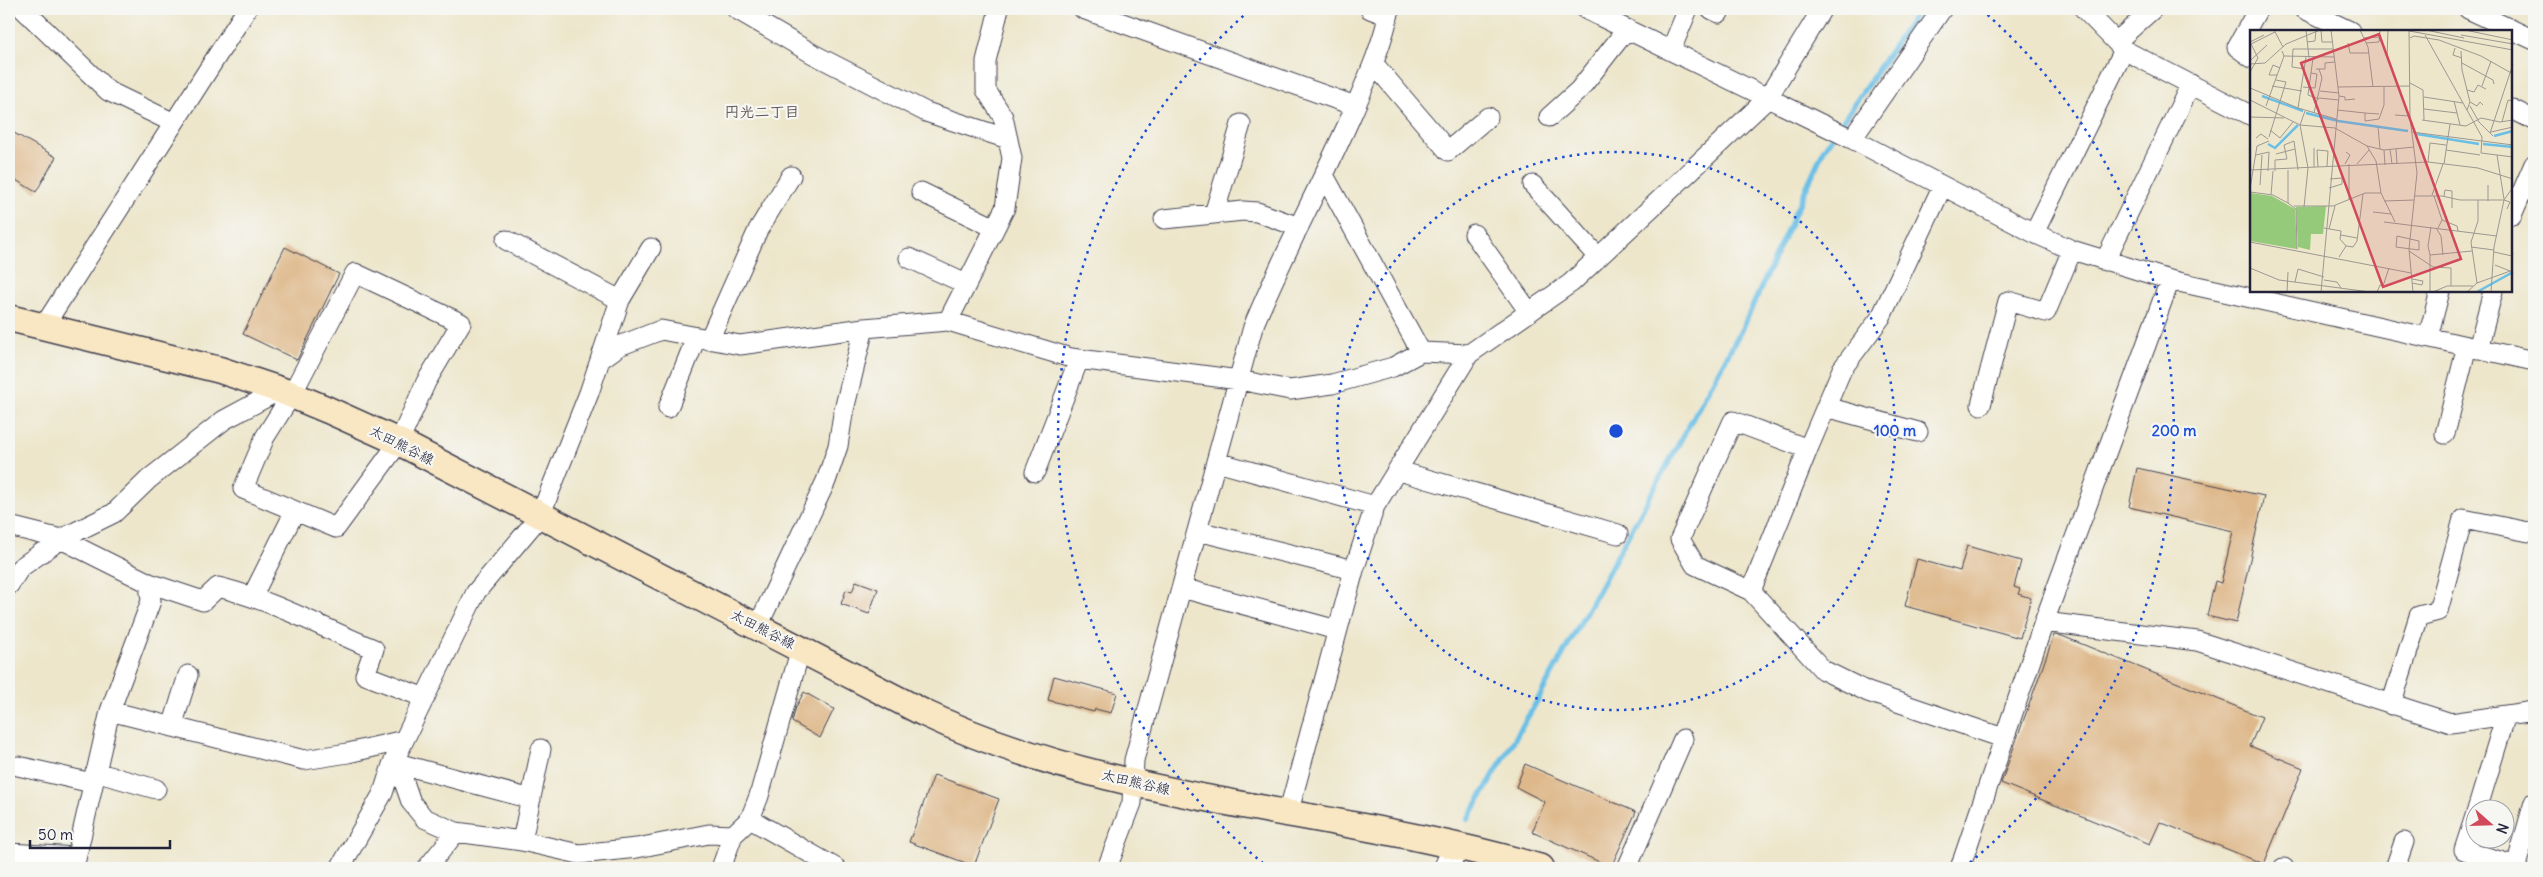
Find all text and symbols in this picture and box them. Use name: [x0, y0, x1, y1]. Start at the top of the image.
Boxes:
inset map: [2250, 30, 2513, 292]
district label: 円光二丁目: [724, 102, 800, 121]
street label: 太田熊谷線: [367, 421, 437, 469]
text: 100 m: [1874, 421, 1916, 440]
text: 200 m: [2152, 421, 2196, 440]
centre of rings: [1607, 422, 1625, 440]
street label: 太田熊谷線: [728, 605, 798, 653]
street label: 太田熊谷線: [1100, 765, 1172, 799]
north arrow: [2466, 800, 2516, 850]
scale bar: [30, 817, 170, 849]
text: N: [2492, 821, 2512, 836]
text: 50 m: [38, 825, 73, 844]

